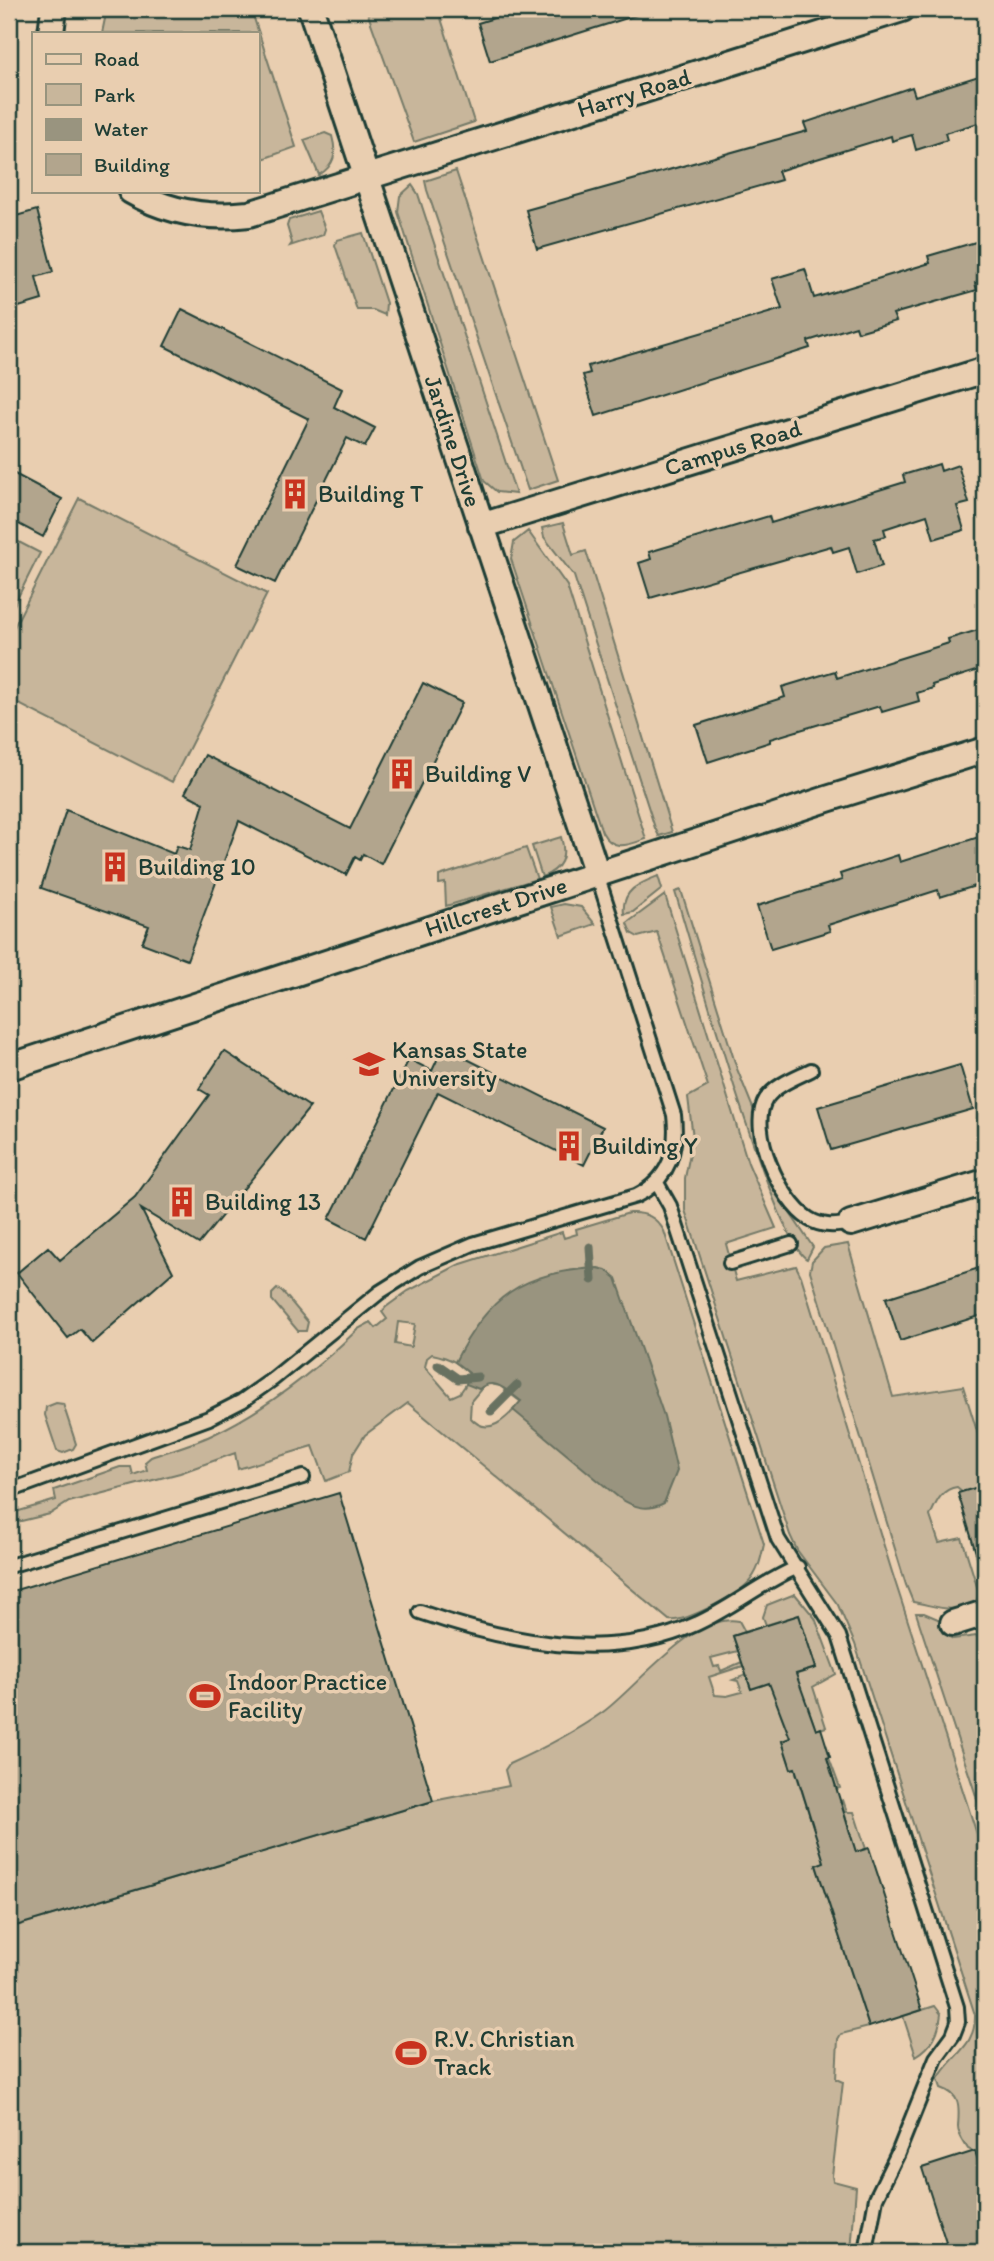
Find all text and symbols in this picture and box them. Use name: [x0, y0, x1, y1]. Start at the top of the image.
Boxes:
legend: [32, 32, 259, 192]
text: Road: [94, 46, 140, 71]
street label: Harry Road: [574, 62, 694, 124]
text: Park: [94, 82, 136, 107]
text: Water: [94, 116, 148, 141]
text: Building: [94, 152, 170, 177]
street label: Jardine Drive: [419, 371, 488, 510]
street label: Campus Road: [661, 413, 805, 482]
building icon: Building T: [278, 477, 312, 511]
place label: Building T: [318, 479, 424, 508]
building icon: Building V: [385, 757, 419, 791]
place label: Building V: [425, 759, 531, 788]
building icon: Building 10: [98, 850, 132, 884]
place label: Building 10: [138, 852, 256, 881]
street label: Hillcrest Drive: [421, 870, 571, 943]
place label: Kansas State University: [392, 1035, 527, 1092]
school or university icon: Kansas State University: [352, 1047, 386, 1081]
building icon: Building Y: [552, 1129, 586, 1163]
place label: Building Y: [592, 1131, 698, 1160]
building icon: Building 13: [165, 1185, 199, 1219]
place label: Building 13: [205, 1187, 321, 1216]
place label: Indoor Practice Facility: [228, 1667, 387, 1724]
sports icon: Indoor Practice Facility: [188, 1679, 222, 1713]
place label: R.V. Christian Track: [434, 2024, 575, 2081]
sports icon: R.V. Christian Track: [394, 2036, 428, 2070]

